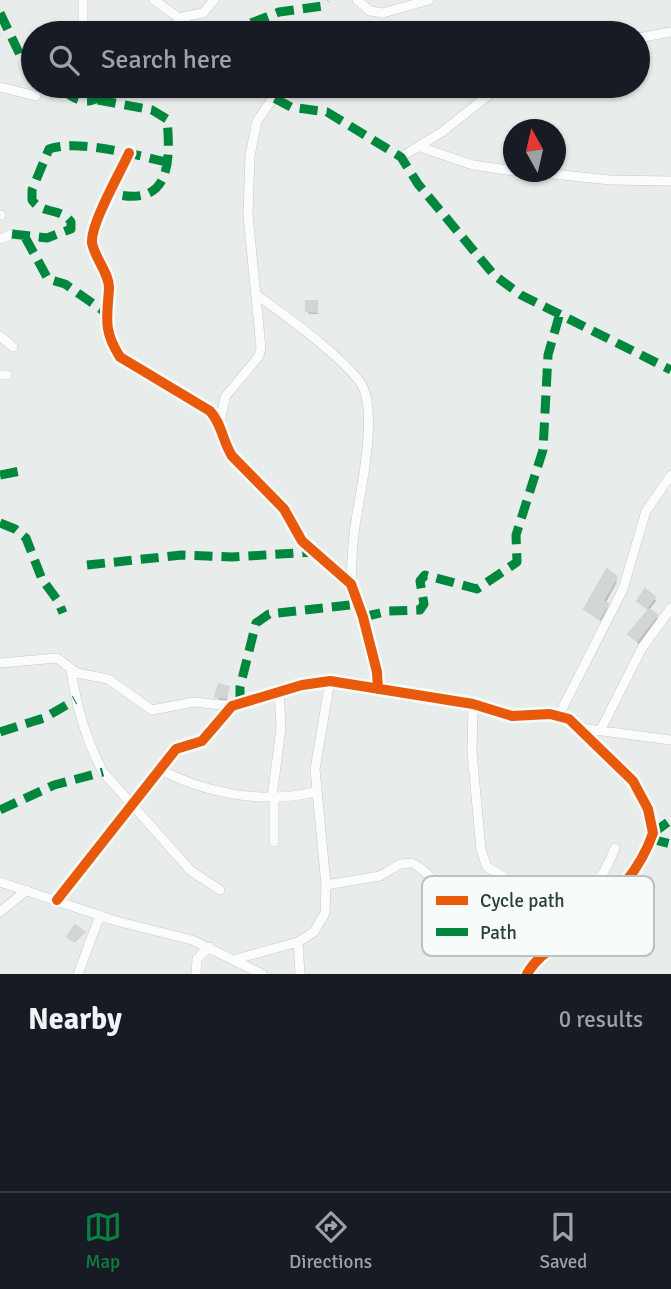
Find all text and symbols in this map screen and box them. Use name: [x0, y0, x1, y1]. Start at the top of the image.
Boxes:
search box: [21, 21, 650, 98]
icon: search: [45, 41, 83, 79]
text: Search here: [101, 44, 232, 76]
north arrow: [503, 119, 566, 182]
legend: [422, 876, 654, 956]
text: Cycle path: [480, 889, 565, 913]
text: Path: [480, 921, 517, 945]
text: Nearby: [28, 1001, 122, 1038]
text: 0 results: [559, 1005, 643, 1034]
tab: Map: [84, 1208, 122, 1274]
tab: Directions: [289, 1208, 372, 1274]
tab: Saved: [539, 1208, 587, 1274]

